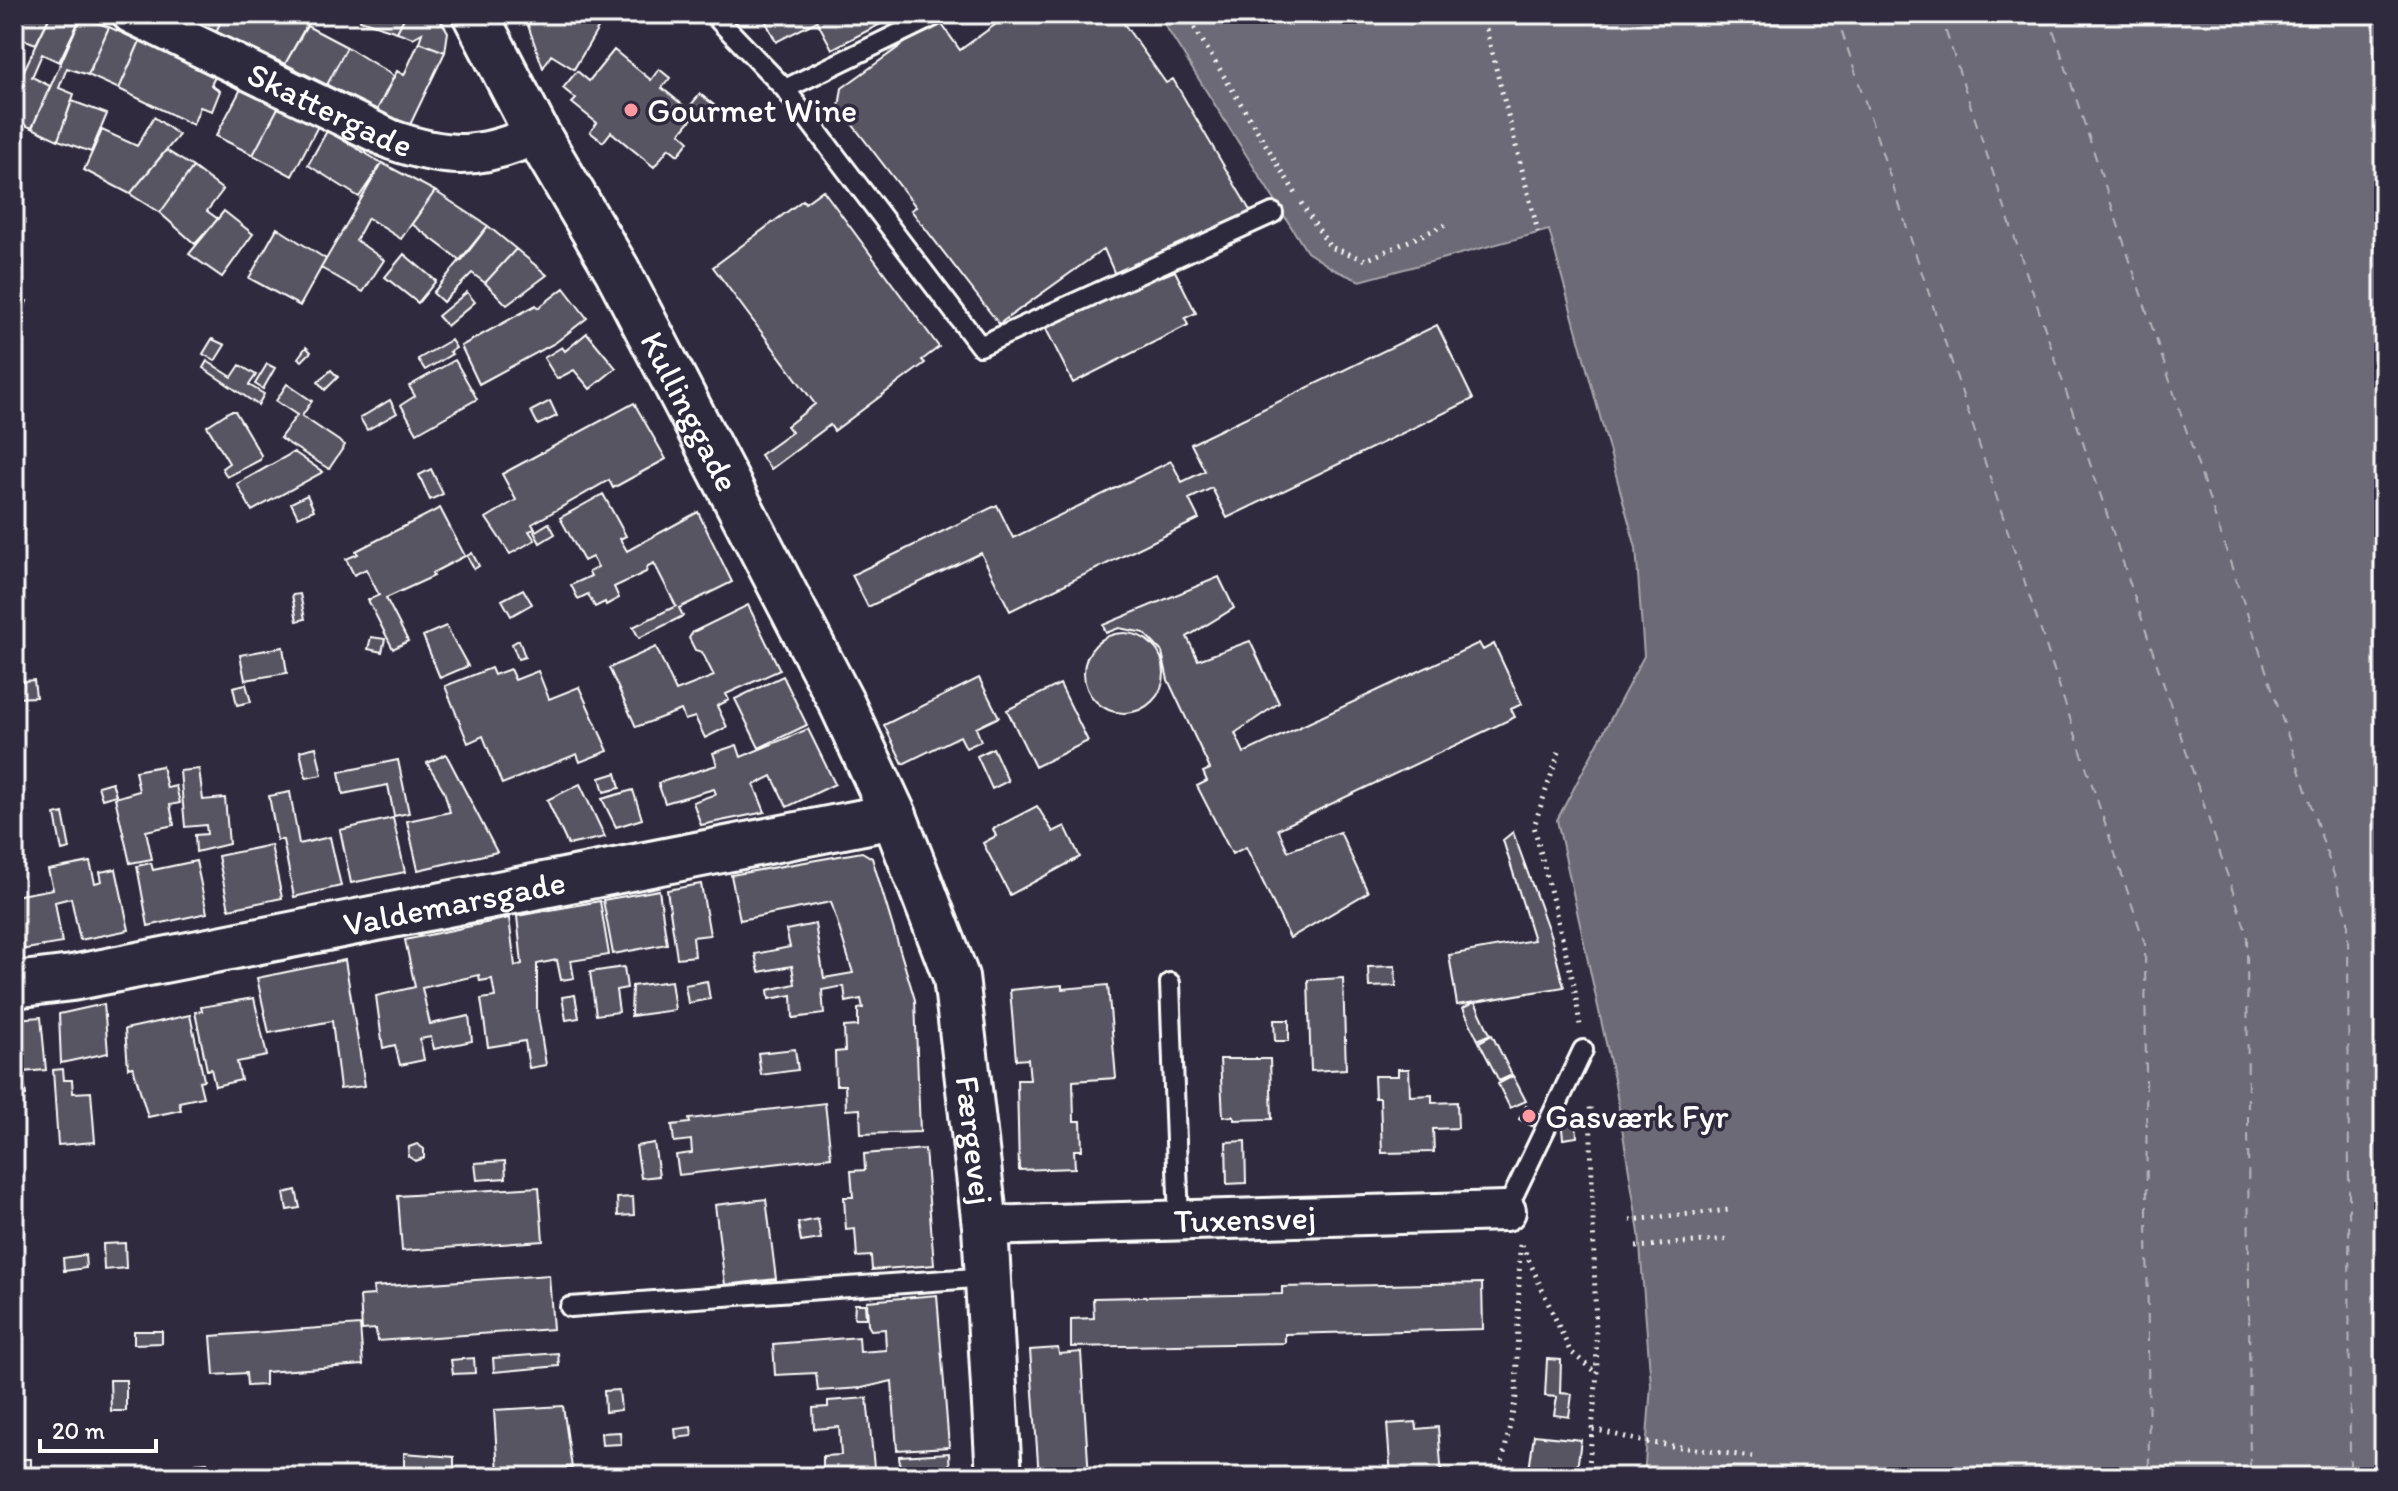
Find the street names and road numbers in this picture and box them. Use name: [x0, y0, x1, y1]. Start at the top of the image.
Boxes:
street label: Skattergade: [241, 53, 417, 166]
street label: Kullinggade: [632, 324, 749, 498]
street label: Valdemarsgade: [340, 861, 569, 945]
street label: Færgevej: [947, 1074, 1003, 1207]
street label: Tuxensvej: [1173, 1196, 1317, 1241]

